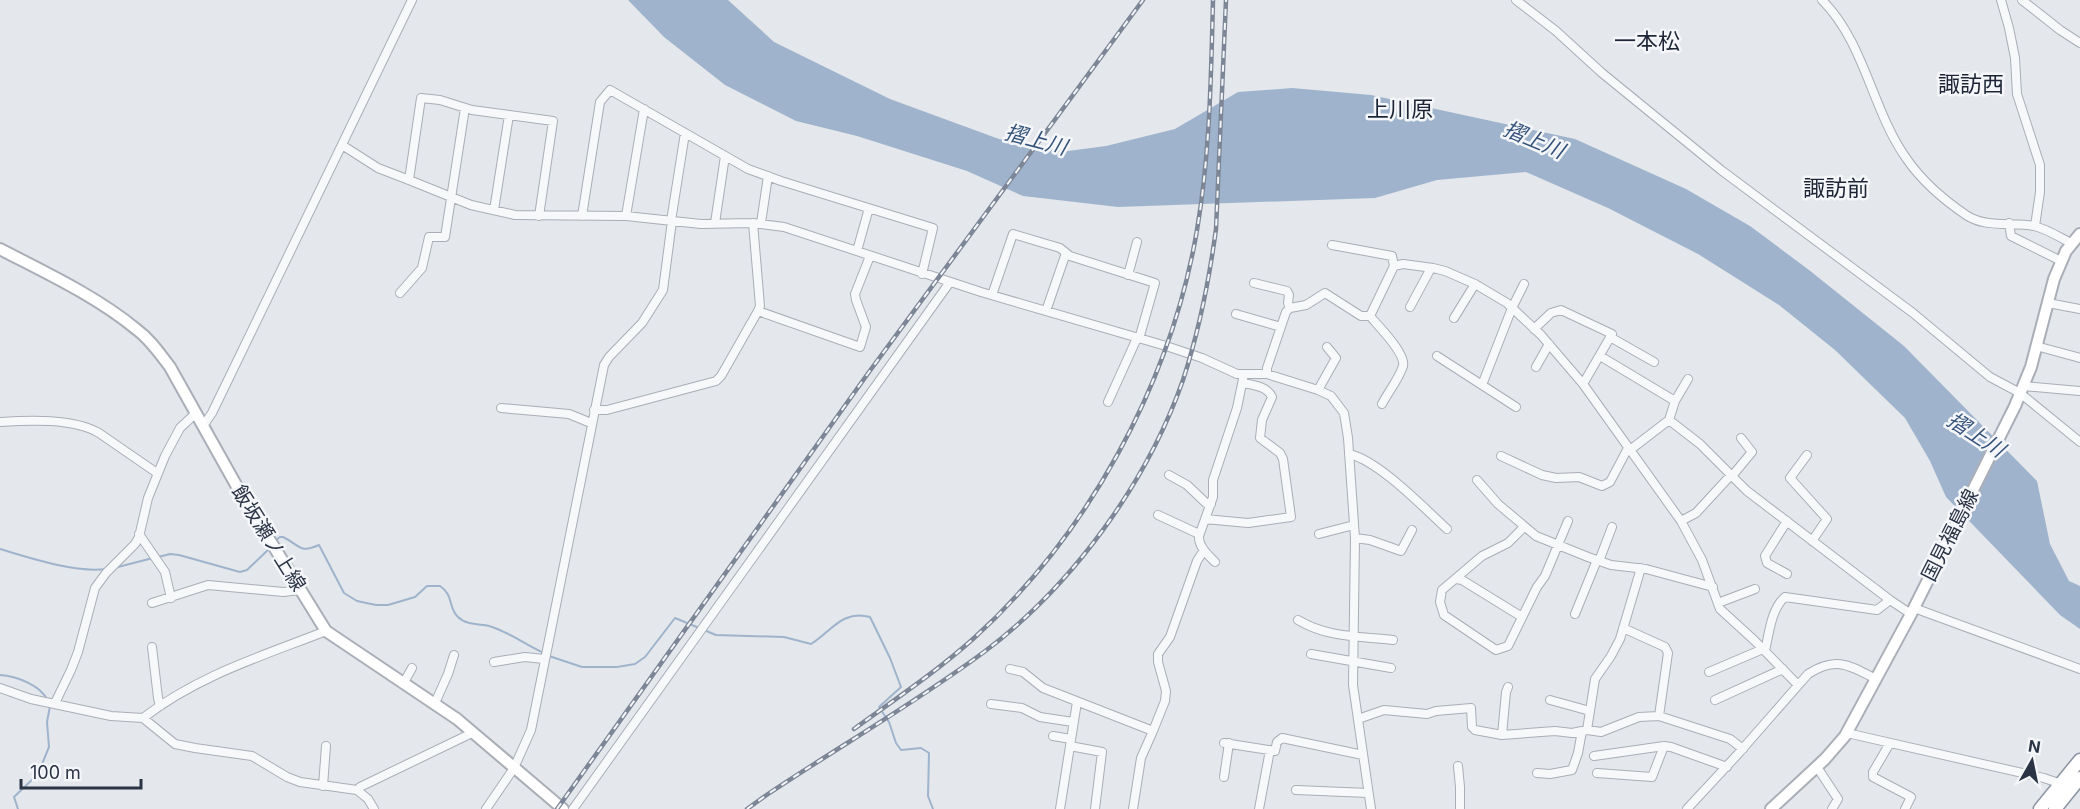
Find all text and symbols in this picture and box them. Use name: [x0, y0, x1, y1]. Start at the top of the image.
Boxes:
district label: 一本松: [1614, 28, 1680, 54]
district label: 諏訪西: [1938, 71, 2004, 97]
district label: 上川原: [1367, 96, 1433, 122]
water label: 摺上川: [1500, 116, 1570, 164]
water label: 摺上川: [1002, 119, 1072, 160]
district label: 諏訪前: [1803, 175, 1869, 201]
water label: 摺上川: [1943, 407, 2011, 463]
street label: 飯坂瀬ノ上線: [227, 481, 311, 595]
street label: 国見福島線: [1917, 485, 1983, 585]
north arrow: [2002, 731, 2062, 791]
text: N: [2027, 735, 2042, 757]
scale bar: [21, 752, 141, 790]
text: 100 m: [30, 762, 81, 783]

